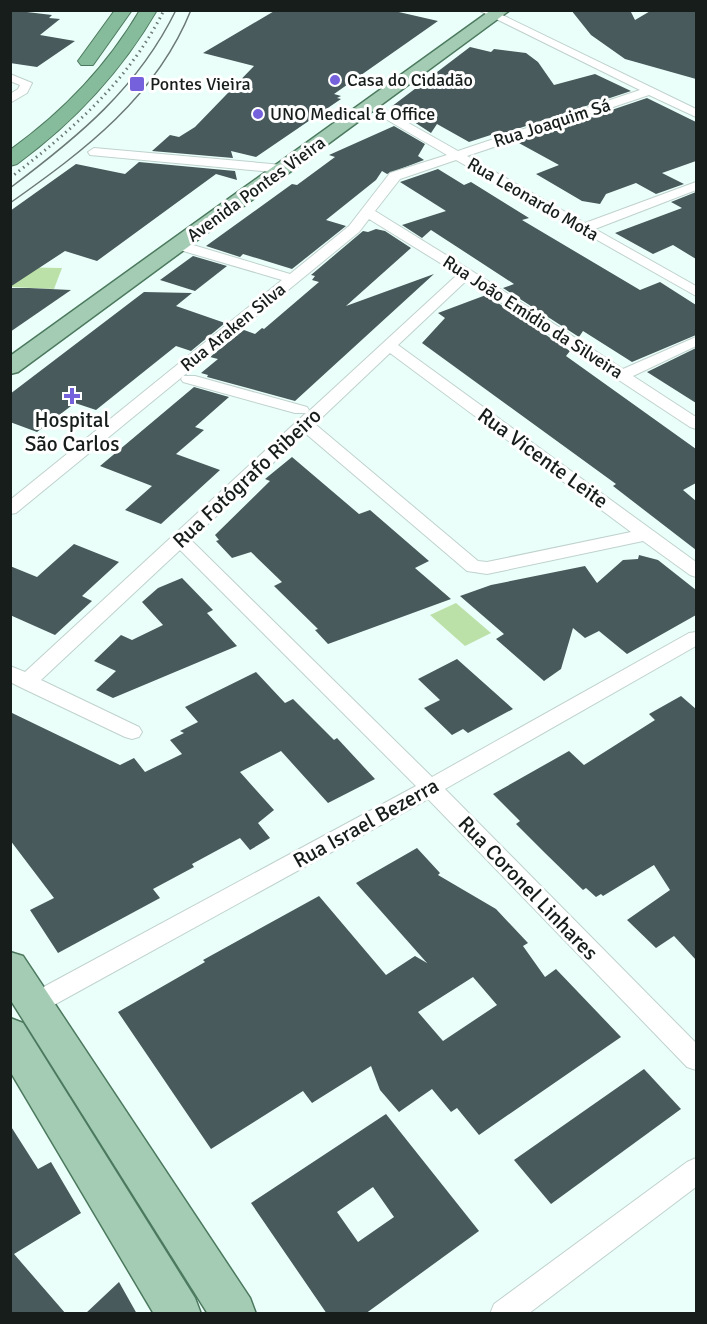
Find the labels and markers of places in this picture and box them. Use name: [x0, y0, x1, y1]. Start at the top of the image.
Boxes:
place label: Casa do Cidadão: [347, 69, 473, 91]
place label: Pontes Vieira: [150, 73, 251, 95]
marker: Casa do Cidadão: [328, 73, 342, 87]
marker: Pontes Vieira: [128, 75, 146, 93]
place label: UNO Medical & Office: [270, 103, 435, 125]
marker: UNO Medical & Office: [251, 107, 265, 121]
marker: Hospital São Carlos: [63, 387, 81, 405]
place label: Hospital São Carlos: [25, 407, 119, 457]

